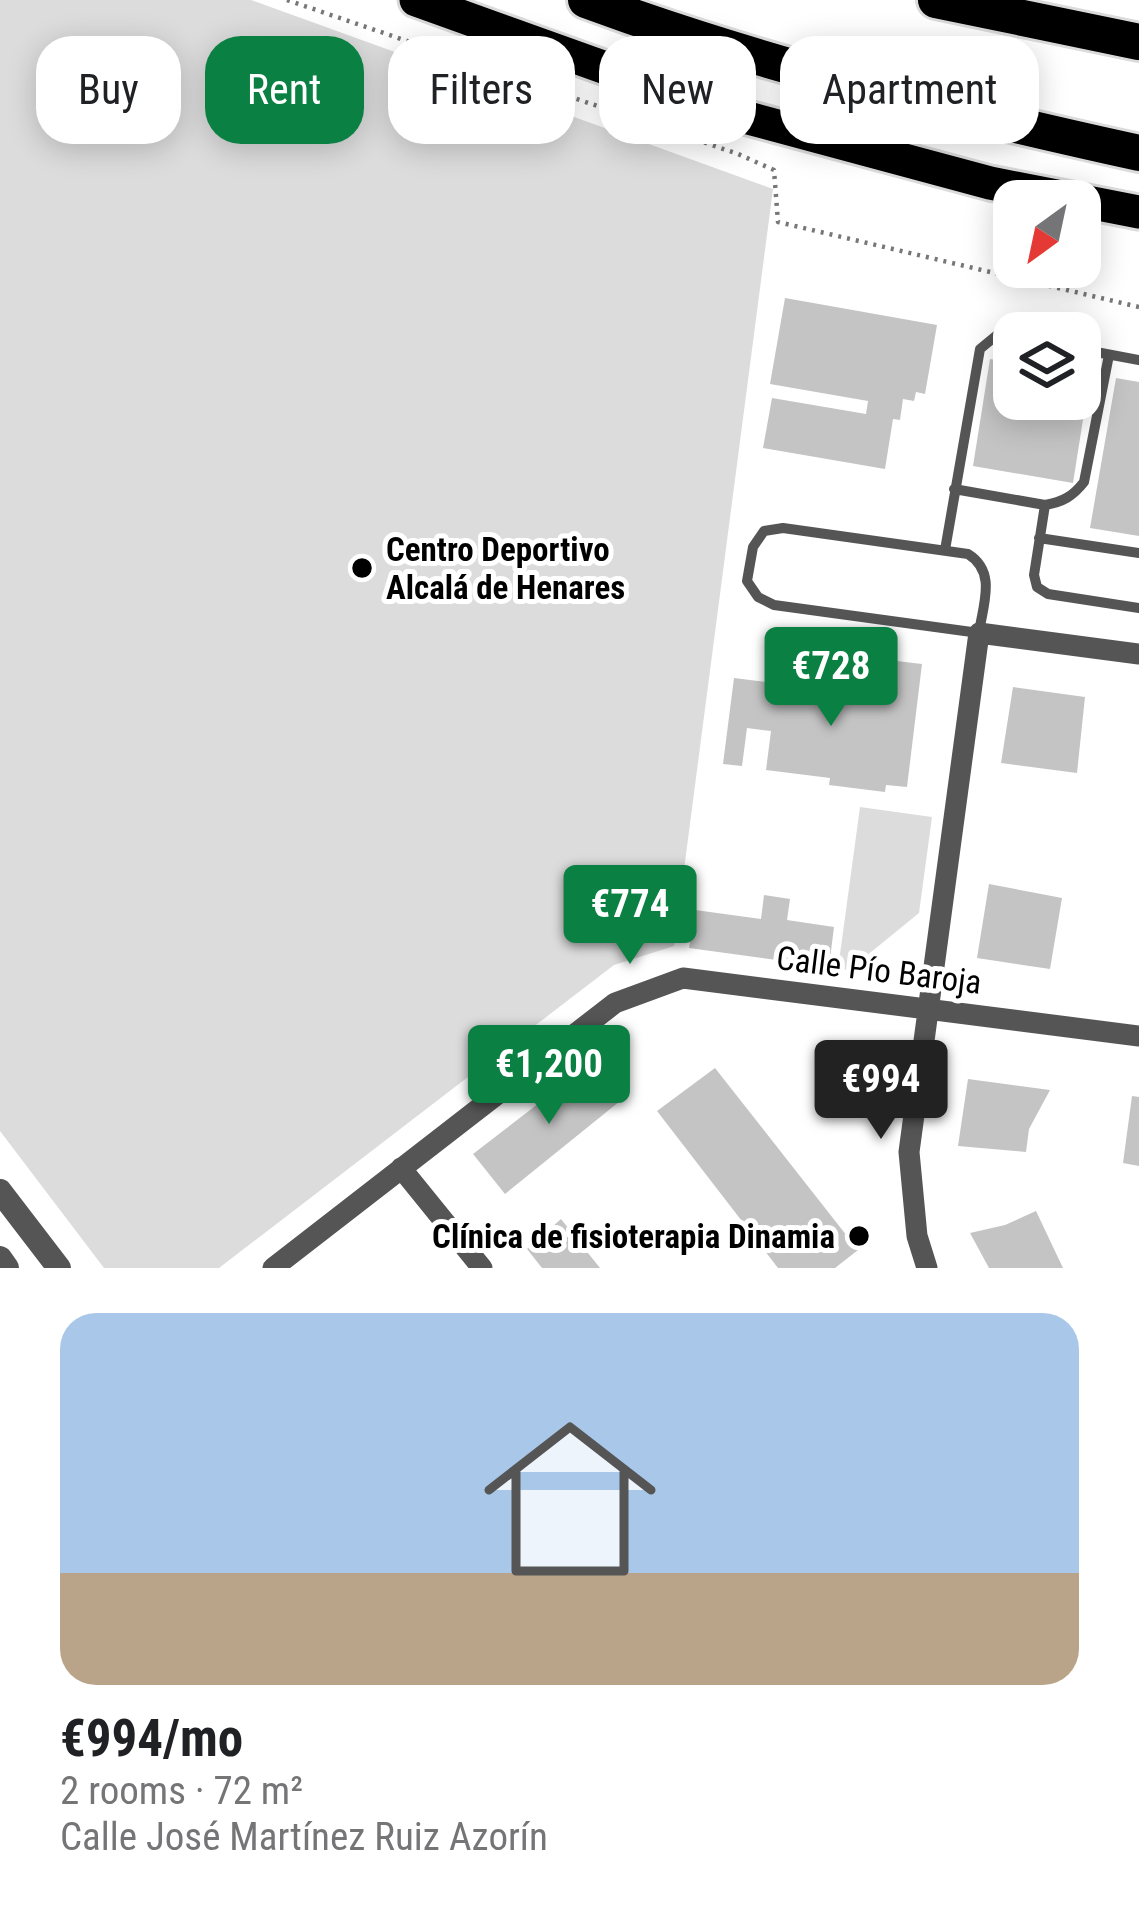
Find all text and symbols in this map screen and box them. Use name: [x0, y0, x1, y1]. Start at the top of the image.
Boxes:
chip: Buy: [36, 36, 181, 144]
chip: Rent: [205, 36, 364, 144]
chip: Filters: [388, 36, 575, 144]
chip: New: [599, 36, 756, 144]
chip: Apartment: [780, 36, 1039, 144]
north arrow: [993, 180, 1101, 288]
map controls: [993, 180, 1101, 420]
button: layers: [993, 312, 1101, 420]
place label: Centro Deportivo Alcalá de Henares: [386, 530, 625, 607]
marker: Centro Deportivo Alcalá de Henares: [349, 555, 375, 581]
pin: €728: [760, 627, 902, 729]
text: €728: [792, 643, 870, 689]
pin: €774: [559, 865, 701, 967]
text: €774: [591, 881, 669, 927]
street label: Calle Pío Baroja: [774, 938, 984, 1002]
pin: €1,200: [451, 1025, 647, 1127]
pin: €994: [810, 1040, 952, 1142]
text: €1,200: [495, 1041, 603, 1087]
text: €994: [842, 1056, 920, 1102]
place label: Clínica de fisioterapia Dinamia: [432, 1217, 835, 1256]
marker: Clínica de fisioterapia Dinamia: [846, 1223, 872, 1249]
icon: home: [462, 1391, 678, 1607]
text: €994/mo: [60, 1709, 243, 1768]
text: 2 rooms · 72 m²: [60, 1768, 303, 1814]
text: Calle José Martínez Ruiz Azorín: [60, 1814, 548, 1860]

